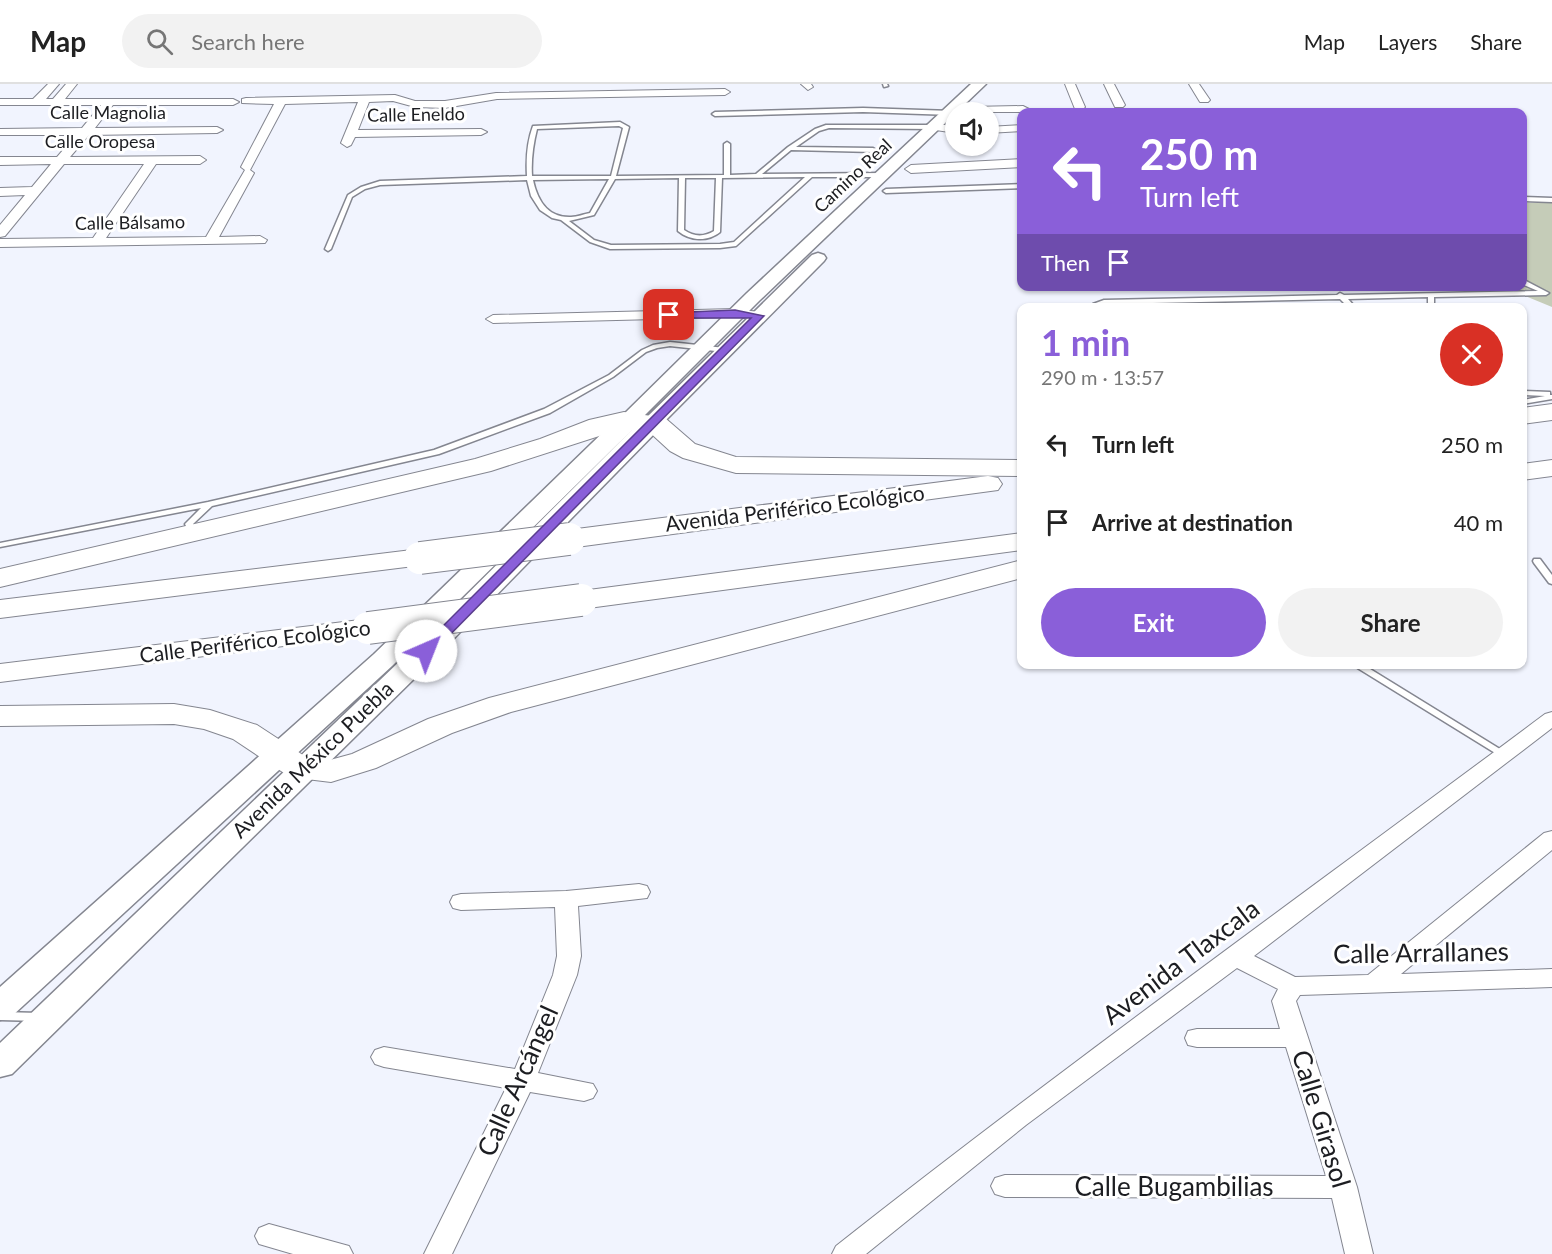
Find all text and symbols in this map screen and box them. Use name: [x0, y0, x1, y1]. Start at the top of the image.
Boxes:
search box: [122, 14, 542, 68]
text: Map: [30, 24, 86, 58]
icon: search: [143, 25, 176, 58]
text: Search here: [191, 28, 305, 55]
text: Map: [1304, 29, 1345, 54]
text: Layers: [1378, 29, 1437, 54]
text: Share: [1470, 29, 1522, 54]
street label: Calle Magnolia: [50, 101, 166, 123]
street label: Calle Eneldo: [367, 102, 465, 126]
map controls: [945, 102, 999, 156]
button: sound: [945, 102, 999, 156]
text: 250 m: [1140, 129, 1258, 179]
street label: Calle Oropesa: [45, 130, 155, 152]
icon: left: [1041, 132, 1119, 210]
street label: Camino Real: [809, 134, 896, 217]
text: Turn left: [1140, 180, 1239, 213]
street label: Calle Bálsamo: [75, 210, 185, 234]
icon: arrive: [1102, 246, 1135, 279]
text: Then: [1041, 249, 1090, 276]
pin: [643, 289, 694, 340]
icon: arrive: [652, 298, 685, 331]
text: 1 min: [1041, 320, 1130, 364]
button: close: [1440, 323, 1503, 386]
text: 290 m · 13:57: [1041, 365, 1164, 389]
icon: left: [1041, 428, 1074, 461]
text: Turn left: [1092, 431, 1174, 458]
text: 250 m: [1441, 431, 1503, 458]
street label: Avenida Periférico Ecológico: [664, 479, 926, 536]
icon: arrive: [1041, 506, 1074, 539]
text: Arrive at destination: [1092, 509, 1293, 536]
text: 40 m: [1454, 509, 1503, 536]
button: Exit: [1041, 588, 1266, 657]
button: Share: [1278, 588, 1503, 657]
street label: Calle Periférico Ecológico: [138, 614, 372, 667]
position arrow: [394, 619, 458, 683]
street label: Avenida México Puebla: [226, 675, 398, 842]
street label: Avenida Tlaxcala: [1096, 892, 1265, 1031]
street label: Calle Arrallanes: [1333, 934, 1509, 970]
street label: Calle Arcángel: [470, 1000, 565, 1161]
street label: Calle Girasol: [1286, 1046, 1358, 1191]
street label: Calle Bugambilias: [1074, 1170, 1274, 1202]

